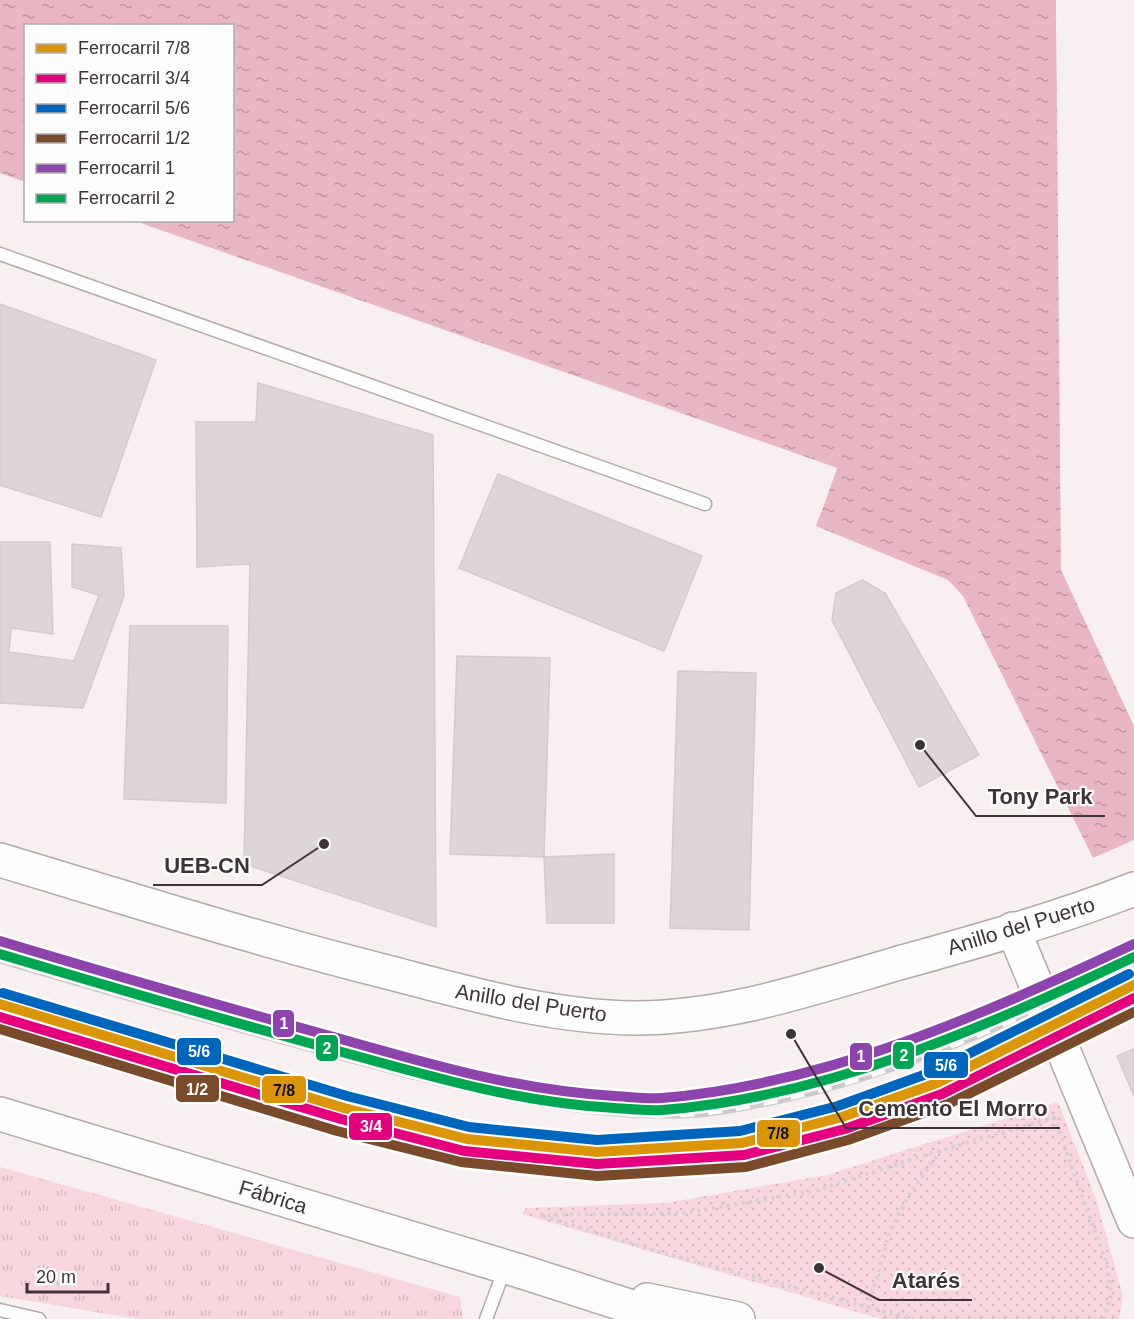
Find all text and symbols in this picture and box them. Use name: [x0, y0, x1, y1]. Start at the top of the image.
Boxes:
legend: [24, 24, 234, 222]
text: Ferrocarril 7/8: [78, 38, 190, 58]
text: Ferrocarril 3/4: [78, 68, 190, 88]
text: Ferrocarril 5/6: [78, 98, 190, 118]
text: Ferrocarril 1/2: [78, 128, 190, 148]
text: Ferrocarril 1: [78, 158, 175, 178]
text: Ferrocarril 2: [78, 188, 175, 208]
callout: Tony Park: [976, 776, 1105, 816]
text: Tony Park: [988, 784, 1093, 809]
callout: UEB-CN: [153, 845, 262, 885]
text: UEB-CN: [164, 853, 250, 878]
street label: Anillo del Puerto: [944, 892, 1097, 959]
street label: Anillo del Puerto: [454, 979, 608, 1026]
line badge: 1: [272, 1009, 295, 1038]
text: 1: [280, 1015, 289, 1032]
line badge: 2: [315, 1034, 339, 1062]
line badge: 5/6: [176, 1037, 222, 1066]
text: 2: [323, 1040, 332, 1057]
line badge: 2: [892, 1041, 915, 1070]
line badge: 1: [849, 1042, 873, 1071]
text: 5/6: [188, 1043, 210, 1060]
text: 2: [900, 1047, 909, 1064]
text: 1: [857, 1048, 866, 1065]
line badge: 5/6: [923, 1051, 969, 1079]
text: 5/6: [935, 1057, 957, 1074]
line badge: 1/2: [175, 1074, 220, 1103]
line badge: 7/8: [261, 1075, 307, 1104]
text: 1/2: [186, 1081, 208, 1098]
text: 7/8: [273, 1082, 295, 1099]
callout: Cemento El Morro: [846, 1088, 1060, 1128]
text: Cemento El Morro: [858, 1096, 1048, 1121]
line badge: 3/4: [348, 1112, 393, 1141]
text: 3/4: [360, 1118, 382, 1135]
line badge: 7/8: [756, 1119, 801, 1148]
text: 7/8: [767, 1125, 789, 1142]
street label: Fábrica: [236, 1175, 310, 1218]
scale bar: [27, 1256, 108, 1294]
callout: Atarés: [879, 1260, 972, 1300]
text: 20 m: [36, 1267, 76, 1287]
text: Atarés: [892, 1268, 960, 1293]

